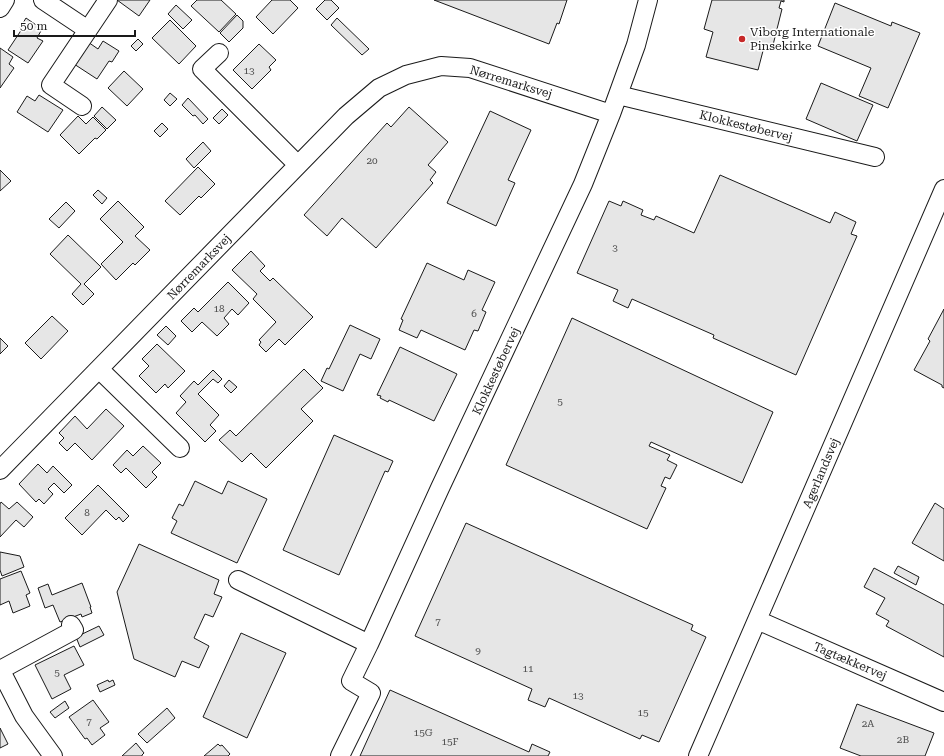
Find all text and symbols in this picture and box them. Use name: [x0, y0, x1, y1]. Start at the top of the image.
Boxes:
scale bar: [14, 12, 135, 38]
text: 50 m: [20, 19, 47, 33]
place label: Viborg Internationale Pinsekirke: [750, 25, 875, 53]
marker: Viborg Internationale Pinsekirke: [737, 34, 747, 44]
street label: Nørremarksvej: [468, 63, 554, 101]
house number: 13: [243, 65, 255, 76]
street label: Klokkestøbervej: [698, 108, 794, 144]
house number: 20: [366, 155, 378, 166]
street label: Nørremarksvej: [164, 231, 234, 303]
house number: 3: [612, 242, 618, 253]
house number: 18: [213, 303, 225, 314]
house number: 6: [471, 308, 477, 319]
street label: Klokkestøbervej: [470, 325, 522, 417]
house number: 5: [557, 396, 563, 407]
street label: Agerlandsvej: [800, 436, 842, 510]
house number: 8: [84, 507, 90, 518]
house number: 7: [435, 616, 441, 627]
street label: Tagtækkervej: [811, 639, 889, 683]
house number: 9: [475, 645, 481, 656]
house number: 11: [522, 663, 534, 674]
house number: 5: [54, 667, 60, 678]
house number: 13: [572, 690, 584, 701]
house number: 15: [637, 707, 649, 718]
house number: 7: [86, 716, 92, 727]
house number: 2A: [862, 718, 874, 729]
house number: 15G: [414, 727, 433, 738]
house number: 2B: [897, 734, 909, 745]
house number: 15F: [441, 736, 459, 747]

